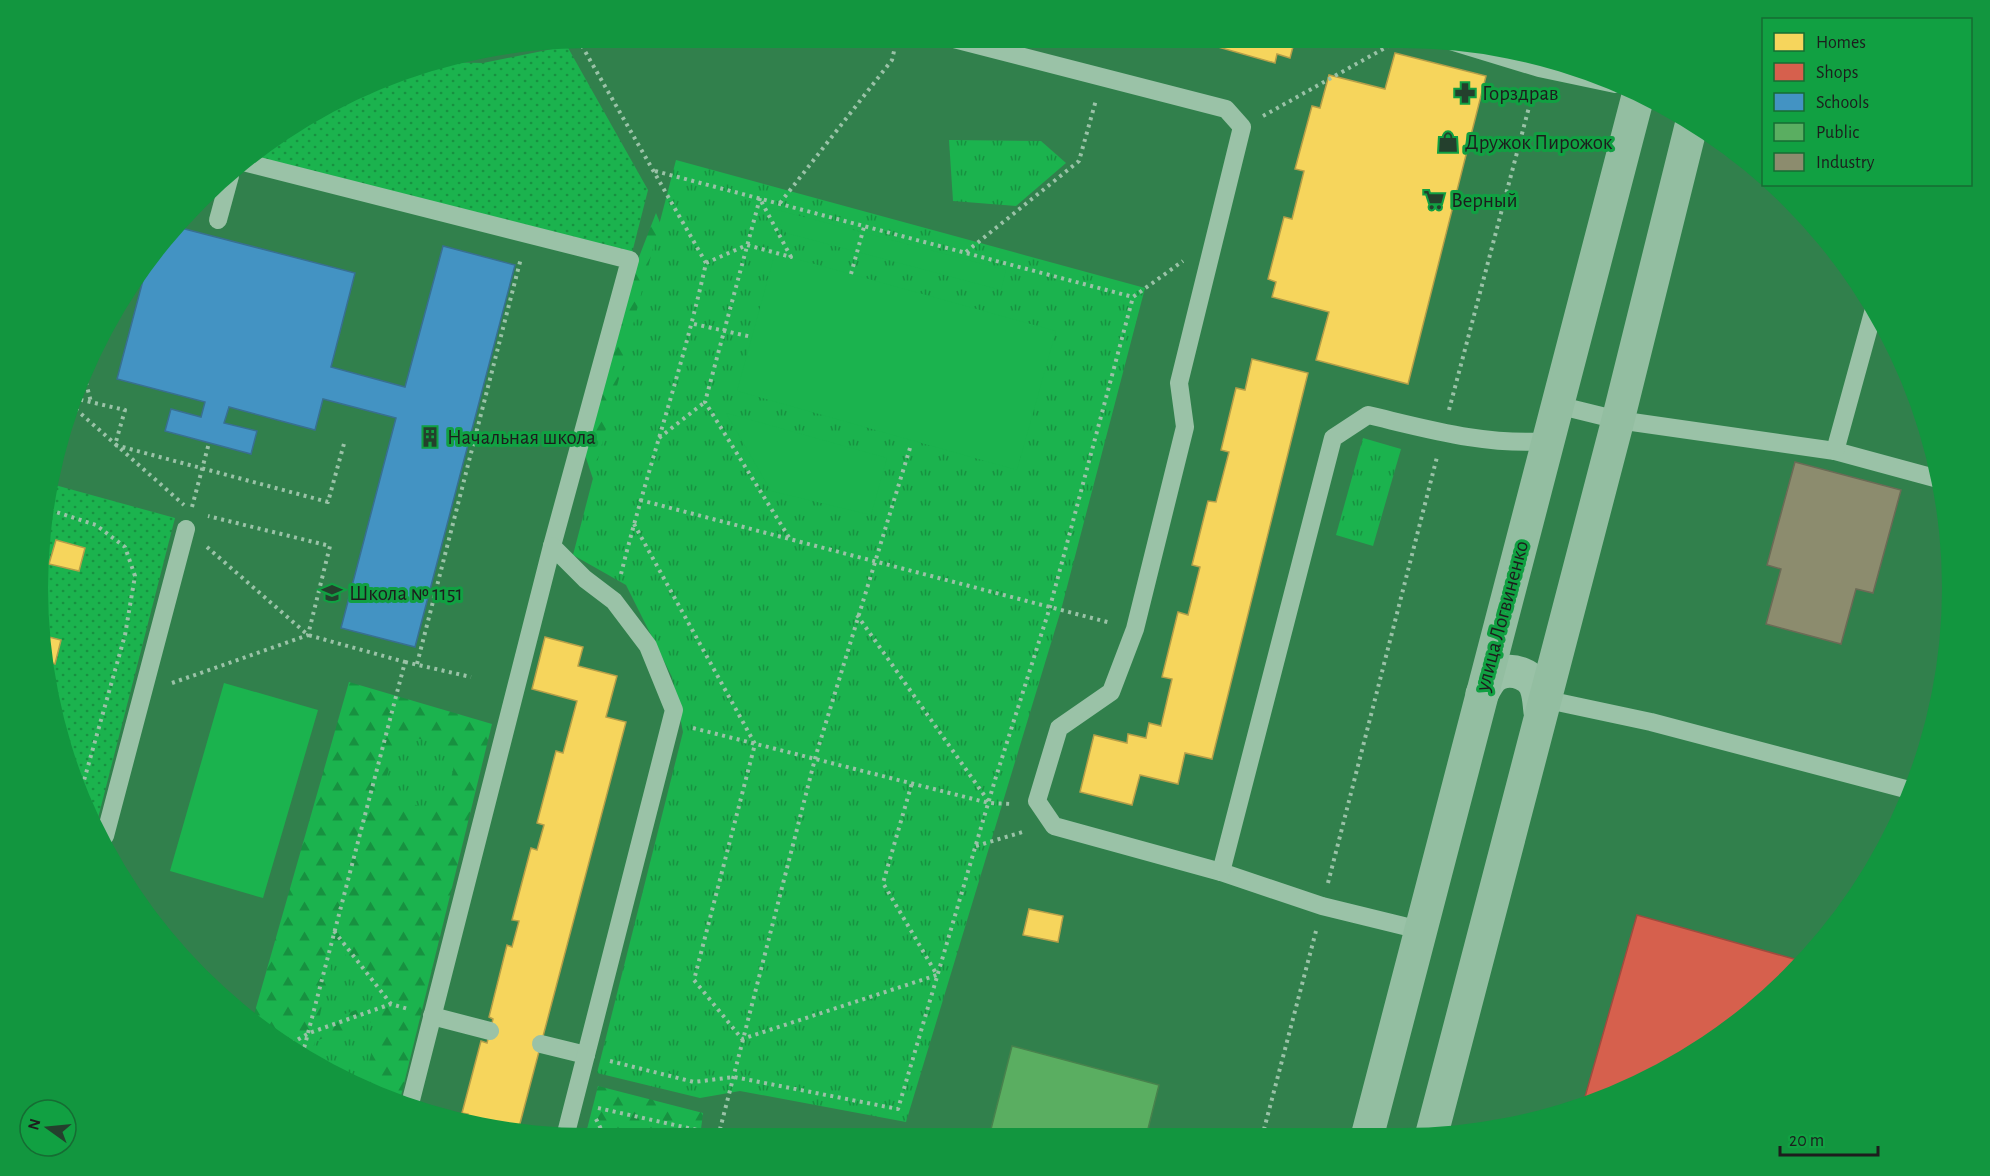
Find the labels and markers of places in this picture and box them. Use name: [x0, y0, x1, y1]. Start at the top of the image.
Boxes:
pharmacy icon: Горздрав: [1453, 81, 1477, 105]
place label: Горздрав: [1482, 83, 1559, 104]
shop icon: Дружок Пирожок: [1436, 130, 1460, 154]
place label: Дружок Пирожок: [1465, 132, 1613, 153]
supermarket icon: Верный: [1422, 188, 1446, 212]
place label: Верный: [1451, 190, 1518, 211]
building icon: Начальная школа: [418, 425, 442, 449]
place label: Начальная школа: [447, 427, 596, 448]
school or university icon: Школа № 1151: [320, 581, 344, 605]
place label: Школа № 1151: [349, 583, 463, 604]

